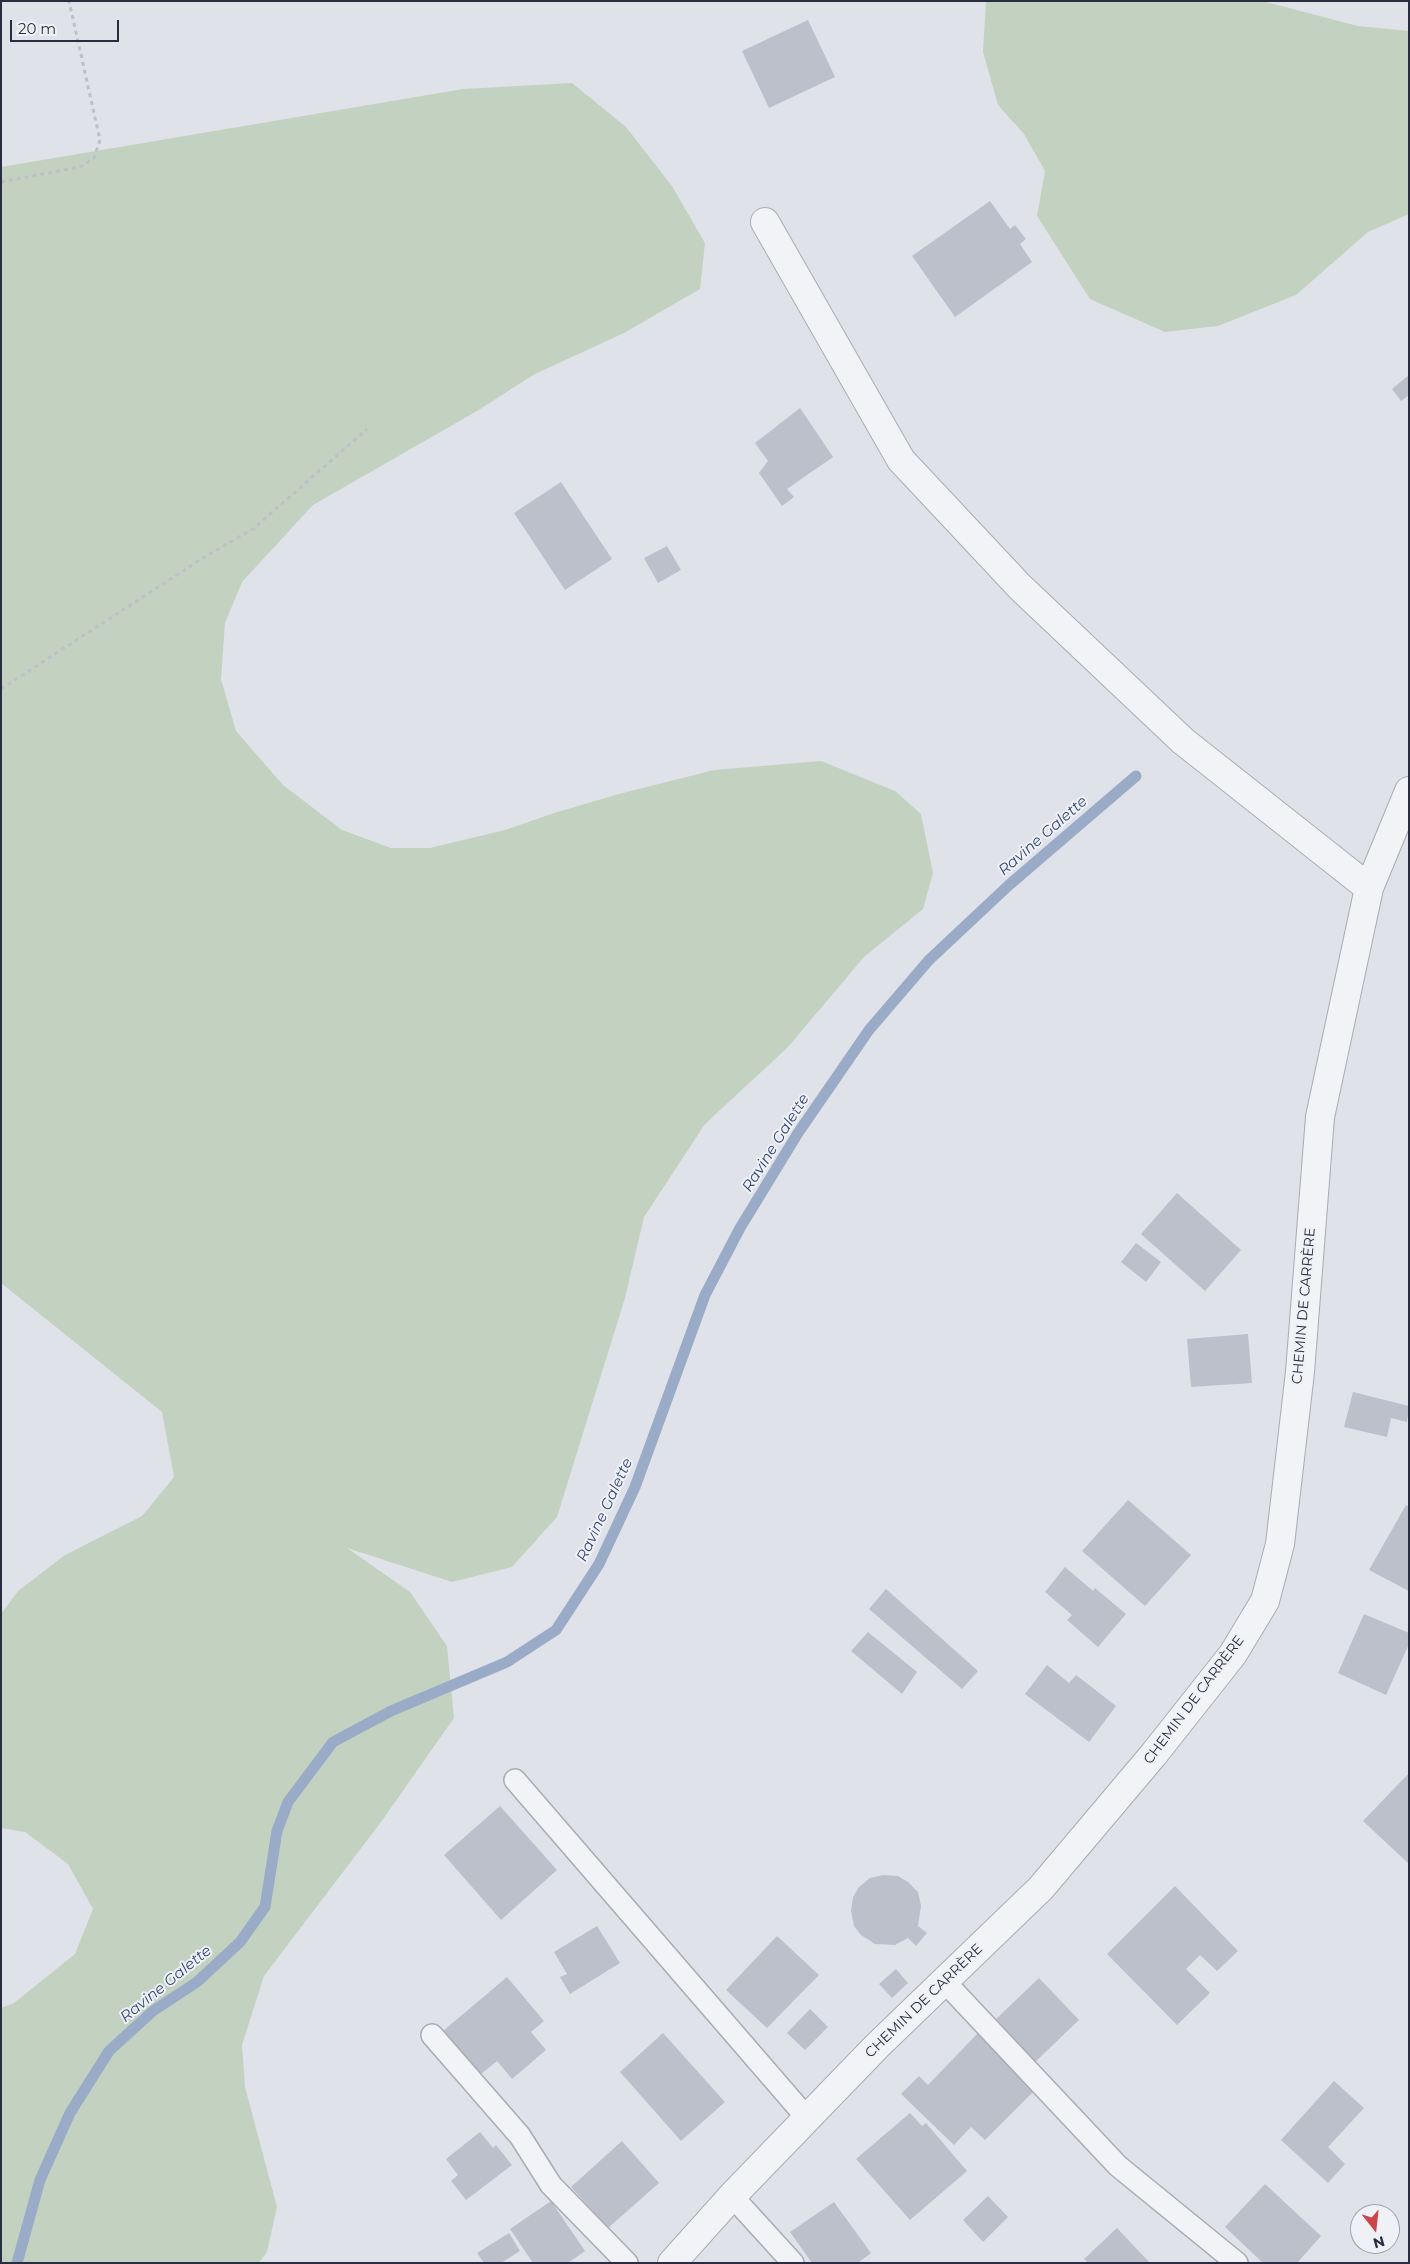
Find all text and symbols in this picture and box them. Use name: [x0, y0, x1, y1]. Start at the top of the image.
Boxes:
scale bar: [12, 10, 121, 42]
text: 20 m: [18, 19, 56, 38]
water label: Ravine Galette: [995, 792, 1091, 880]
water label: Ravine Galette: [739, 1091, 813, 1195]
street label: CHEMIN DE CARRÈRE: [1289, 1227, 1319, 1385]
water label: Ravine Galette: [573, 1455, 637, 1565]
street label: CHEMIN DE CARRÈRE: [1140, 1632, 1248, 1768]
street label: CHEMIN DE CARRÈRE: [862, 1941, 986, 2061]
water label: Ravine Galette: [117, 1942, 215, 2026]
north arrow: [1350, 2204, 1400, 2254]
text: N: [1371, 2232, 1387, 2253]

